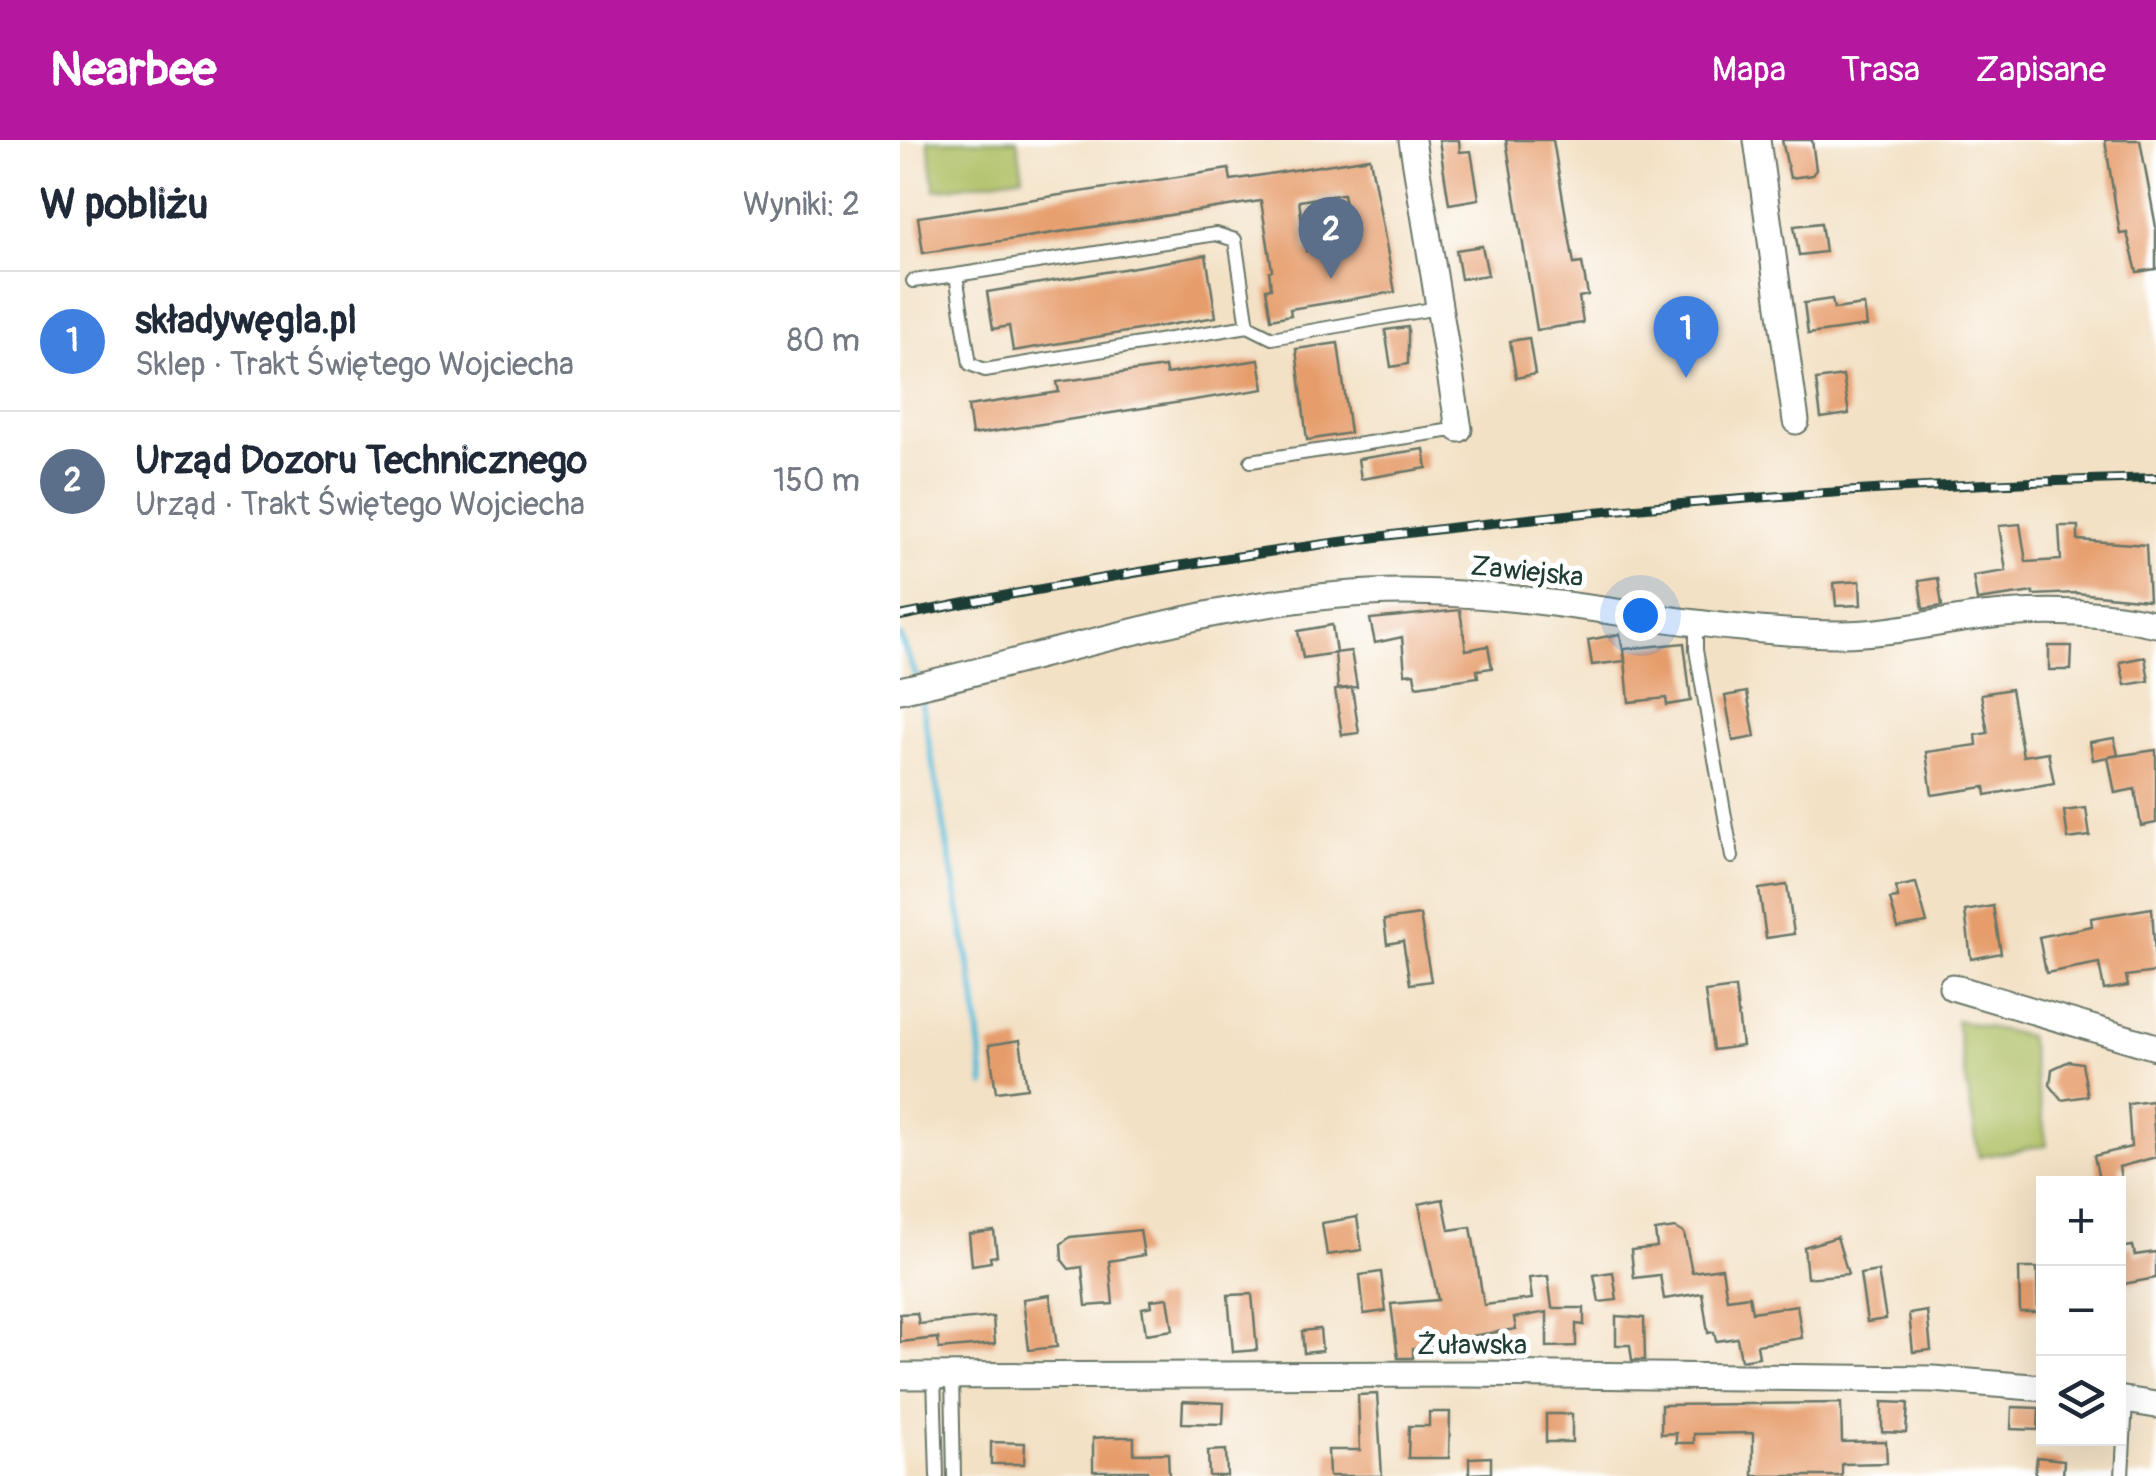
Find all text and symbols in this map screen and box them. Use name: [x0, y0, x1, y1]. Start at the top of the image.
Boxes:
text: Nearbee: [50, 40, 216, 100]
text: Mapa: [1712, 48, 1786, 92]
text: Trasa: [1841, 48, 1920, 92]
text: Zapisane: [1975, 48, 2106, 92]
text: W pobliżu: [40, 179, 208, 231]
text: Wyniki: 2: [743, 185, 860, 225]
pin: 2: [1298, 196, 1364, 279]
pin: 1: [1654, 296, 1718, 378]
text: składywęgla.pl: [135, 297, 357, 345]
text: 1: [66, 321, 79, 361]
text: 80 m: [787, 321, 860, 361]
text: Sklep · Trakt Świętego Wojciecha: [135, 345, 574, 385]
text: Urząd Dozoru Technicznego: [135, 437, 587, 485]
text: 2: [64, 461, 81, 501]
text: 150 m: [773, 461, 860, 501]
text: Urząd · Trakt Świętego Wojciecha: [135, 485, 585, 525]
street label: Zawiejska: [1469, 549, 1585, 595]
your location: [1615, 590, 1666, 641]
map controls: [2036, 1176, 2126, 1446]
button: +: [2036, 1176, 2126, 1266]
button: −: [2036, 1266, 2126, 1356]
street label: Żuławska: [1417, 1328, 1527, 1363]
button: layers: [2036, 1356, 2126, 1446]

